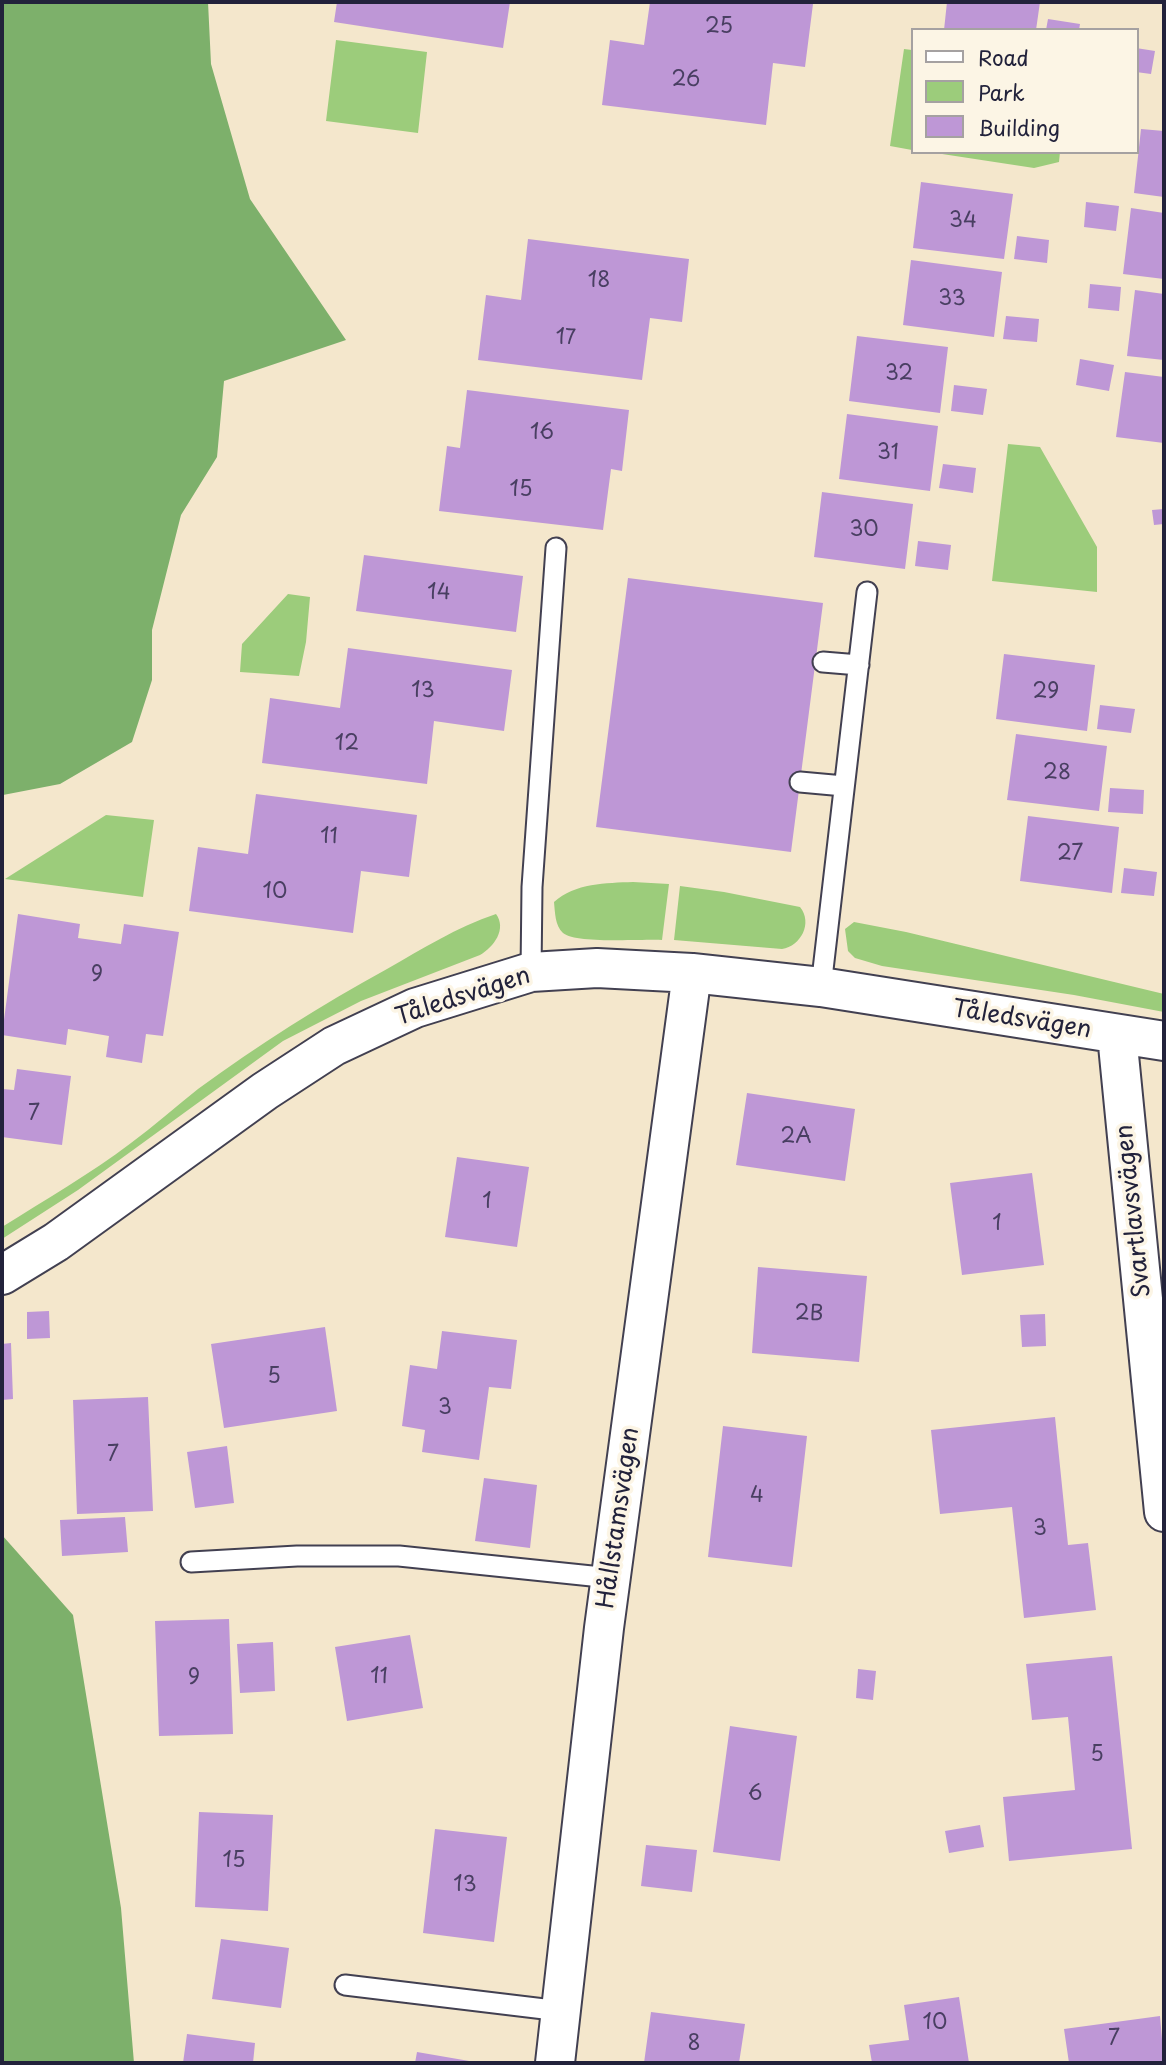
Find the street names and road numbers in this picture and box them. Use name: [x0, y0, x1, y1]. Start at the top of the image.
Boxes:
street label: Tåledsvägen: [392, 962, 534, 1032]
street label: Tåledsvägen: [951, 995, 1093, 1045]
street label: Svartlavsvägen: [1111, 1123, 1157, 1299]
street label: Hållstamsvägen: [592, 1425, 646, 1611]

